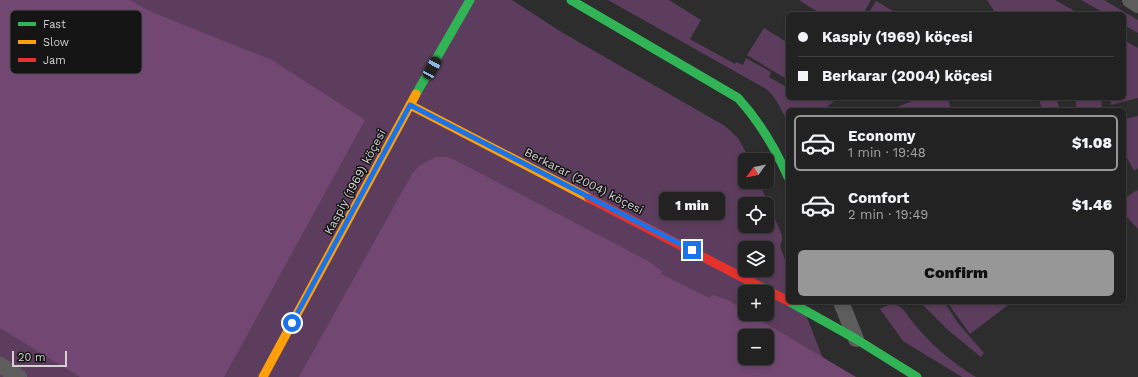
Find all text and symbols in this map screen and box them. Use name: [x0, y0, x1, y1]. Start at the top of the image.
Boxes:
legend: [10, 10, 142, 74]
text: Fast: [43, 18, 66, 31]
text: Kaspiy (1969) köçesi: [822, 28, 973, 46]
text: Slow: [43, 36, 69, 49]
text: Jam: [43, 54, 66, 67]
car: [421, 55, 443, 81]
text: Berkarar (2004) köçesi: [822, 67, 992, 85]
icon: car: [800, 125, 836, 161]
street label: Kaspiy (1969) köçesi: [321, 127, 389, 237]
text: Economy: [848, 127, 915, 145]
text: $1.08: [1072, 134, 1112, 152]
street label: Berkarar (2004) köçesi: [522, 145, 646, 217]
text: 1 min · 19:48: [848, 145, 926, 160]
north arrow: [738, 153, 774, 189]
map controls: [738, 153, 774, 365]
icon: car: [800, 187, 836, 223]
text: Comfort: [848, 189, 909, 207]
callout: 1 min: [659, 192, 725, 220]
text: $1.46: [1072, 196, 1112, 214]
button: locate: [738, 197, 774, 233]
text: 1 min: [675, 198, 709, 213]
text: 2 min · 19:49: [848, 207, 928, 222]
route end: [683, 241, 701, 259]
button: layers: [738, 241, 774, 277]
button: Confirm: [798, 250, 1114, 296]
button: +: [738, 285, 774, 321]
route start: [283, 314, 301, 332]
button: −: [738, 329, 774, 365]
scale bar: [12, 349, 67, 368]
text: 20 m: [18, 351, 46, 364]

